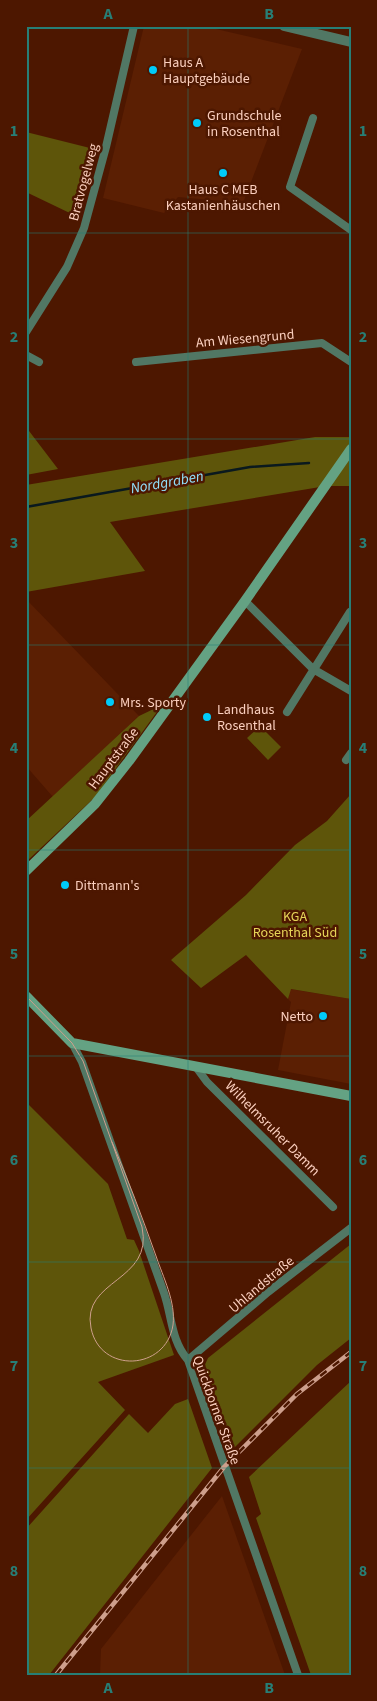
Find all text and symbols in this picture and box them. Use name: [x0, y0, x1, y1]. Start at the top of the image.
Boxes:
text: A: [102, 3, 113, 25]
text: B: [264, 3, 274, 25]
place label: Haus A Hauptgebäude: [163, 53, 250, 89]
marker: Haus A Hauptgebäude: [147, 64, 159, 76]
place label: Grundschule in Rosenthal: [207, 106, 282, 142]
marker: Grundschule in Rosenthal: [191, 117, 203, 129]
text: 1: [10, 120, 18, 142]
text: 1: [359, 120, 367, 142]
street label: Bratvogelweg: [64, 141, 104, 223]
marker: Haus C MEB Kastanienhäuschen: [217, 167, 229, 179]
place label: Haus C MEB Kastanienhäuschen: [166, 180, 280, 216]
street label: Am Wiesengrund: [195, 325, 295, 353]
text: 2: [10, 326, 18, 348]
text: 2: [359, 326, 367, 348]
water label: Nordgraben: [129, 466, 206, 499]
text: 3: [10, 532, 18, 554]
text: 3: [359, 532, 367, 554]
place label: Mrs. Sporty: [120, 693, 187, 713]
marker: Mrs. Sporty: [104, 696, 116, 708]
place label: Landhaus Rosenthal: [217, 700, 276, 736]
marker: Landhaus Rosenthal: [201, 711, 213, 723]
street label: Hauptstraße: [84, 723, 144, 794]
text: 4: [10, 737, 19, 759]
text: 4: [359, 737, 368, 759]
place label: Dittmann's: [75, 876, 139, 896]
marker: Dittmann's: [59, 879, 71, 891]
park label: KGA Rosenthal Süd: [253, 907, 337, 943]
text: 5: [10, 943, 18, 965]
text: 5: [359, 943, 367, 965]
place label: Netto: [281, 1007, 313, 1027]
marker: Netto: [317, 1010, 329, 1022]
street label: Wilhelmsruher Damm: [220, 1077, 324, 1181]
text: 6: [10, 1149, 18, 1171]
text: 6: [359, 1149, 367, 1171]
street label: Uhlandstraße: [225, 1251, 299, 1318]
street label: Quickborner Straße: [187, 1353, 245, 1468]
text: 7: [10, 1355, 18, 1377]
text: 7: [359, 1355, 367, 1377]
text: 8: [10, 1560, 18, 1582]
text: 8: [359, 1560, 367, 1582]
text: A: [102, 1677, 113, 1699]
text: B: [264, 1677, 274, 1699]

